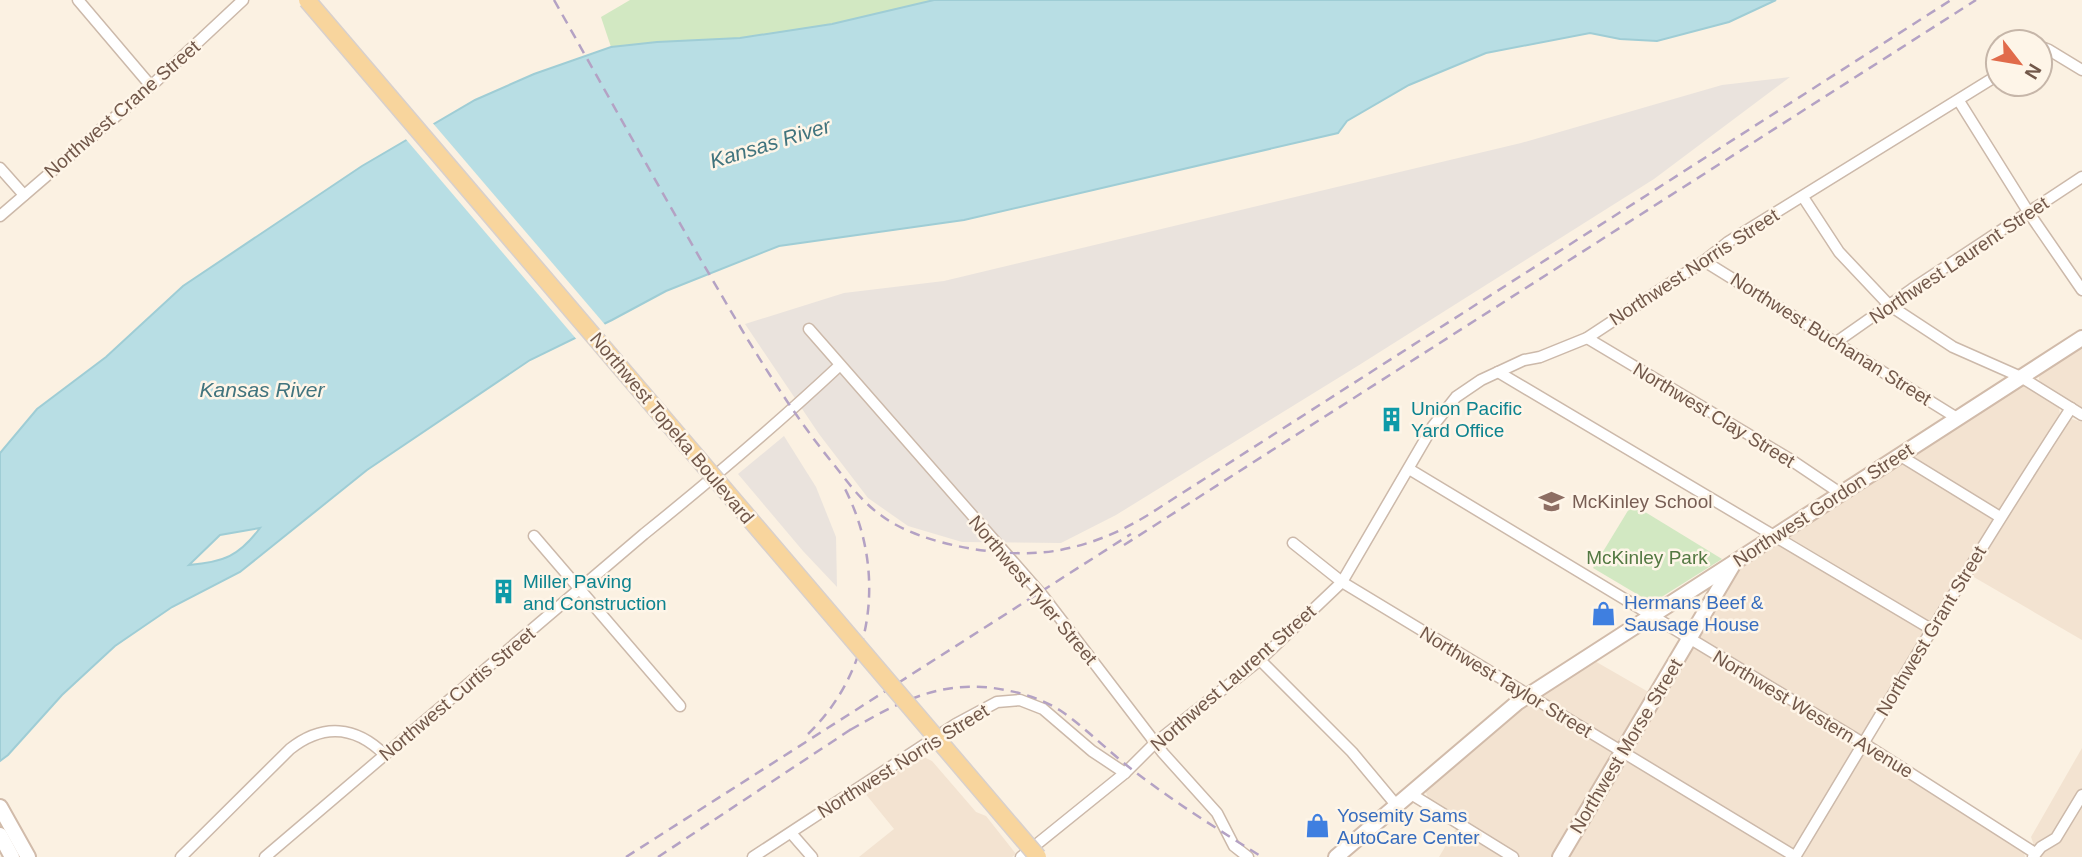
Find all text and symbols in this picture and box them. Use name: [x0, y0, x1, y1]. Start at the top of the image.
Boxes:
north arrow: [1984, 28, 2054, 98]
street label: Northwest Crane Street: [40, 35, 204, 182]
text: N: [2021, 60, 2046, 83]
water label: Kansas River: [707, 113, 834, 172]
street label: Northwest Laurent Street: [1866, 192, 2053, 328]
street label: Northwest Norris Street: [1605, 204, 1783, 330]
street label: Northwest Buchanan Street: [1727, 269, 1936, 410]
street label: Northwest Topeka Boulevard: [586, 328, 758, 528]
street label: Northwest Clay Street: [1629, 358, 1799, 472]
water label: Kansas River: [200, 378, 325, 401]
place label: Union Pacific Yard Office: [1411, 398, 1522, 441]
building icon: Union Pacific Yard Office: [1377, 405, 1405, 433]
street label: Northwest Gordon Street: [1729, 439, 1917, 571]
school or university icon: McKinley School: [1538, 487, 1566, 515]
place label: McKinley School: [1572, 491, 1712, 512]
street label: Northwest Tyler Street: [965, 511, 1102, 669]
street label: Northwest Grant Street: [1872, 542, 1990, 720]
park label: McKinley Park: [1586, 547, 1708, 568]
place label: Miller Paving and Construction: [523, 571, 667, 614]
building icon: Miller Paving and Construction: [489, 578, 517, 606]
place label: Hermans Beef & Sausage House: [1624, 592, 1764, 635]
shop icon: Hermans Beef & Sausage House: [1590, 599, 1618, 627]
street label: Northwest Laurent Street: [1146, 600, 1320, 755]
street label: Northwest Curtis Street: [375, 622, 540, 765]
street label: Northwest Taylor Street: [1416, 622, 1597, 742]
street label: Northwest Western Avenue: [1709, 646, 1917, 782]
street label: Northwest Morse Street: [1566, 654, 1687, 837]
street label: Northwest Norris Street: [814, 699, 993, 822]
place label: Yosemity Sams AutoCare Center: [1337, 805, 1480, 848]
shop icon: Yosemity Sams AutoCare Center: [1303, 812, 1331, 840]

